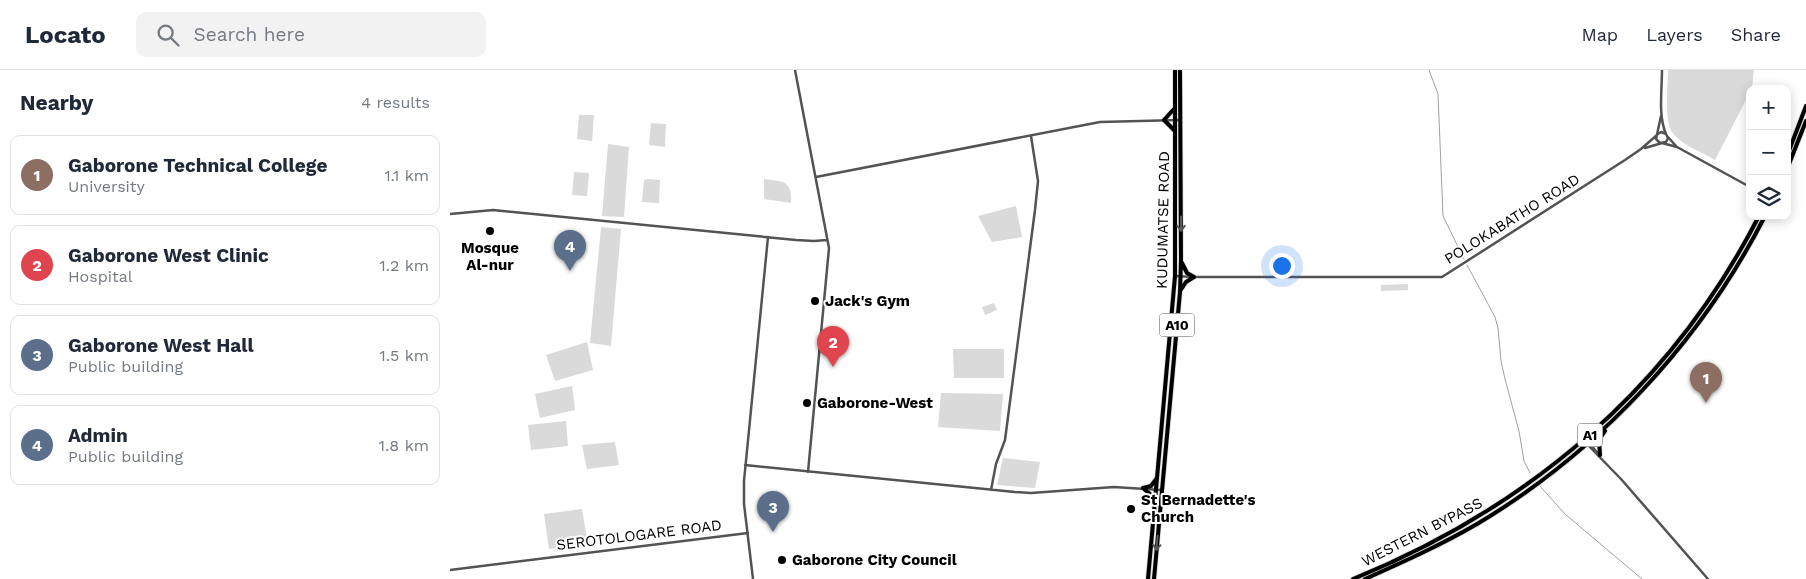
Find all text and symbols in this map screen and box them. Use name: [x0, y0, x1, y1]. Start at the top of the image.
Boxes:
search box: [136, 12, 486, 57]
text: Locato: [25, 21, 106, 49]
icon: search: [154, 21, 182, 49]
text: Search here: [194, 23, 305, 46]
text: Map: [1581, 24, 1618, 45]
text: Layers: [1646, 24, 1703, 45]
text: Share: [1731, 24, 1781, 45]
map controls: [1746, 85, 1791, 220]
button: +: [1746, 85, 1791, 130]
text: Nearby: [20, 90, 93, 115]
text: 4 results: [361, 93, 430, 112]
button: −: [1746, 130, 1791, 175]
street label: KUDUMATSE ROAD: [1153, 151, 1173, 289]
text: Gaborone Technical College: [68, 154, 327, 177]
text: 1: [34, 166, 40, 185]
text: 1.1 km: [384, 166, 429, 185]
street label: POLOKABATHO ROAD: [1441, 170, 1583, 268]
button: layers: [1746, 175, 1791, 220]
text: University: [68, 177, 145, 196]
one-way arrow: [1176, 215, 1186, 231]
marker: Mosque Al-nur: [484, 225, 496, 237]
pin: 4: [554, 230, 586, 271]
place label: Mosque Al-nur: [461, 239, 519, 274]
text: Gaborone West Clinic: [68, 244, 269, 267]
your location: [1269, 253, 1295, 279]
text: 2: [32, 256, 42, 275]
text: 1.2 km: [379, 256, 429, 275]
text: Hospital: [68, 267, 133, 286]
place label: Jack's Gym: [825, 292, 910, 310]
marker: Jack's Gym: [809, 295, 821, 307]
road number: A10: [1160, 314, 1194, 336]
pin: 2: [817, 326, 849, 367]
text: Gaborone West Hall: [68, 334, 254, 357]
text: 3: [32, 346, 42, 365]
text: 1.5 km: [379, 346, 429, 365]
text: Public building: [68, 357, 183, 376]
pin: 1: [1690, 362, 1722, 403]
place label: Gaborone-West: [817, 394, 933, 412]
marker: Gaborone-West: [801, 397, 813, 409]
text: Admin: [68, 424, 128, 447]
road number: A1: [1578, 424, 1602, 446]
text: 4: [32, 436, 42, 455]
text: 1.8 km: [379, 436, 429, 455]
text: Public building: [68, 447, 183, 466]
pin: 3: [757, 491, 789, 532]
place label: St Bernadette's Church: [1141, 491, 1255, 526]
street label: WESTERN BYPASS: [1359, 494, 1485, 570]
marker: St Bernadette's Church: [1125, 503, 1137, 515]
street label: SEROTOLOGARE ROAD: [555, 516, 723, 554]
one-way arrow: [1152, 534, 1162, 550]
place label: Gaborone City Council: [792, 551, 957, 569]
marker: Gaborone City Council: [776, 554, 788, 566]

